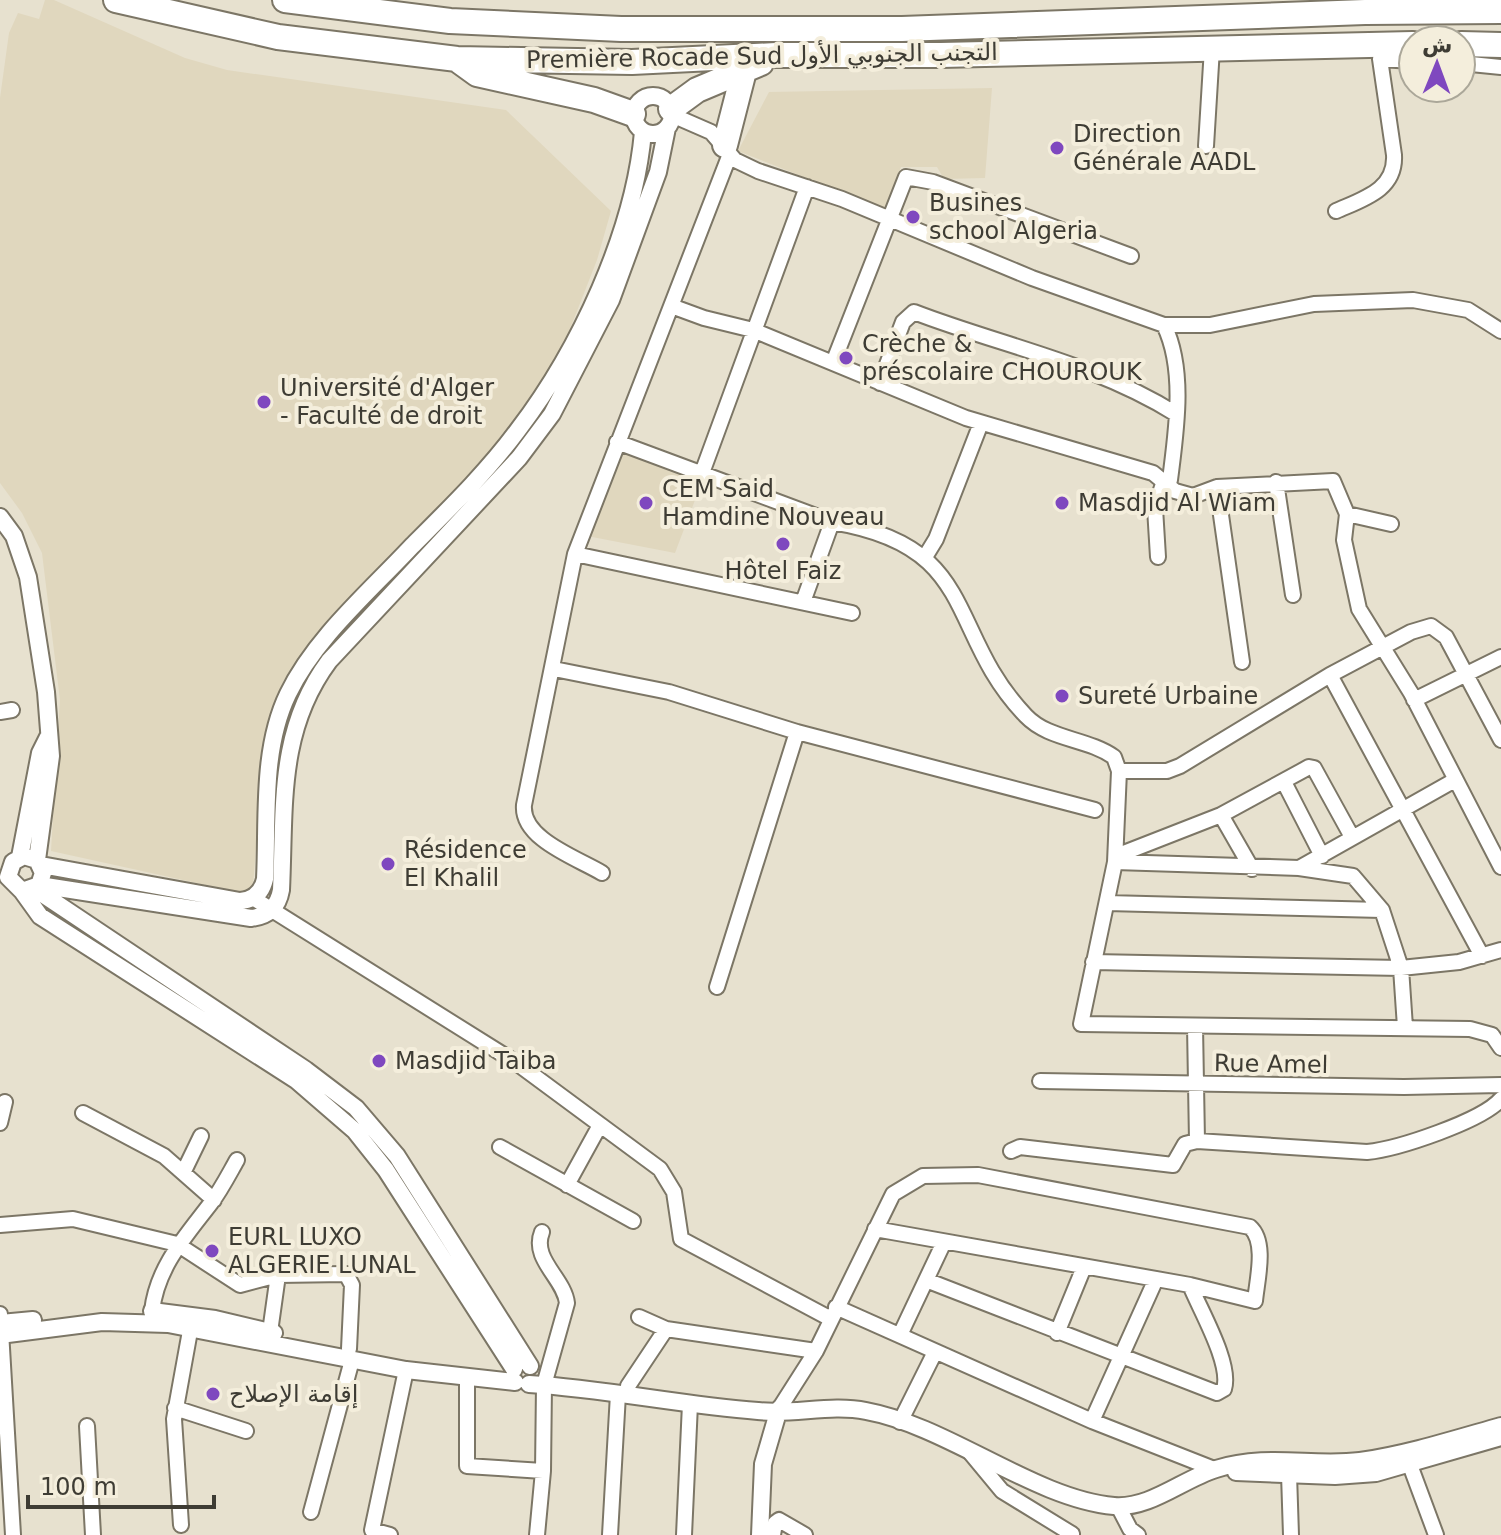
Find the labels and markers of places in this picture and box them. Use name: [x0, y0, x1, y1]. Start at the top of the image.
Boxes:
place label: Direction Générale AADL: [1073, 120, 1256, 176]
marker: Direction Générale AADL: [1048, 139, 1066, 157]
place label: Busines school Algeria: [929, 189, 1098, 245]
marker: Busines school Algeria: [904, 208, 922, 226]
place label: Crèche & préscolaire CHOUROUK: [862, 330, 1143, 386]
marker: Crèche & préscolaire CHOUROUK: [837, 349, 855, 367]
place label: Université d'Alger - Faculté de droit: [280, 374, 494, 430]
marker: Université d'Alger - Faculté de droit: [255, 393, 273, 411]
place label: CEM Said Hamdine Nouveau: [662, 475, 884, 531]
place label: Masdjid Al Wiam: [1078, 489, 1276, 517]
marker: CEM Said Hamdine Nouveau: [637, 494, 655, 512]
marker: Masdjid Al Wiam: [1053, 494, 1071, 512]
marker: Hôtel Faiz: [774, 535, 792, 553]
place label: Hôtel Faiz: [725, 557, 841, 585]
place label: Sureté Urbaine: [1078, 682, 1258, 710]
marker: Sureté Urbaine: [1053, 687, 1071, 705]
place label: Résidence El Khalil: [404, 836, 527, 892]
marker: Résidence El Khalil: [379, 855, 397, 873]
place label: Masdjid Taiba: [395, 1047, 556, 1075]
marker: Masdjid Taiba: [370, 1052, 388, 1070]
place label: EURL LUXO ALGERIE LUNAL: [228, 1223, 416, 1279]
marker: EURL LUXO ALGERIE LUNAL: [203, 1242, 221, 1260]
place label: إقامة الإصلاح: [229, 1380, 358, 1409]
marker: إقامة الإصلاح: [204, 1385, 222, 1403]

